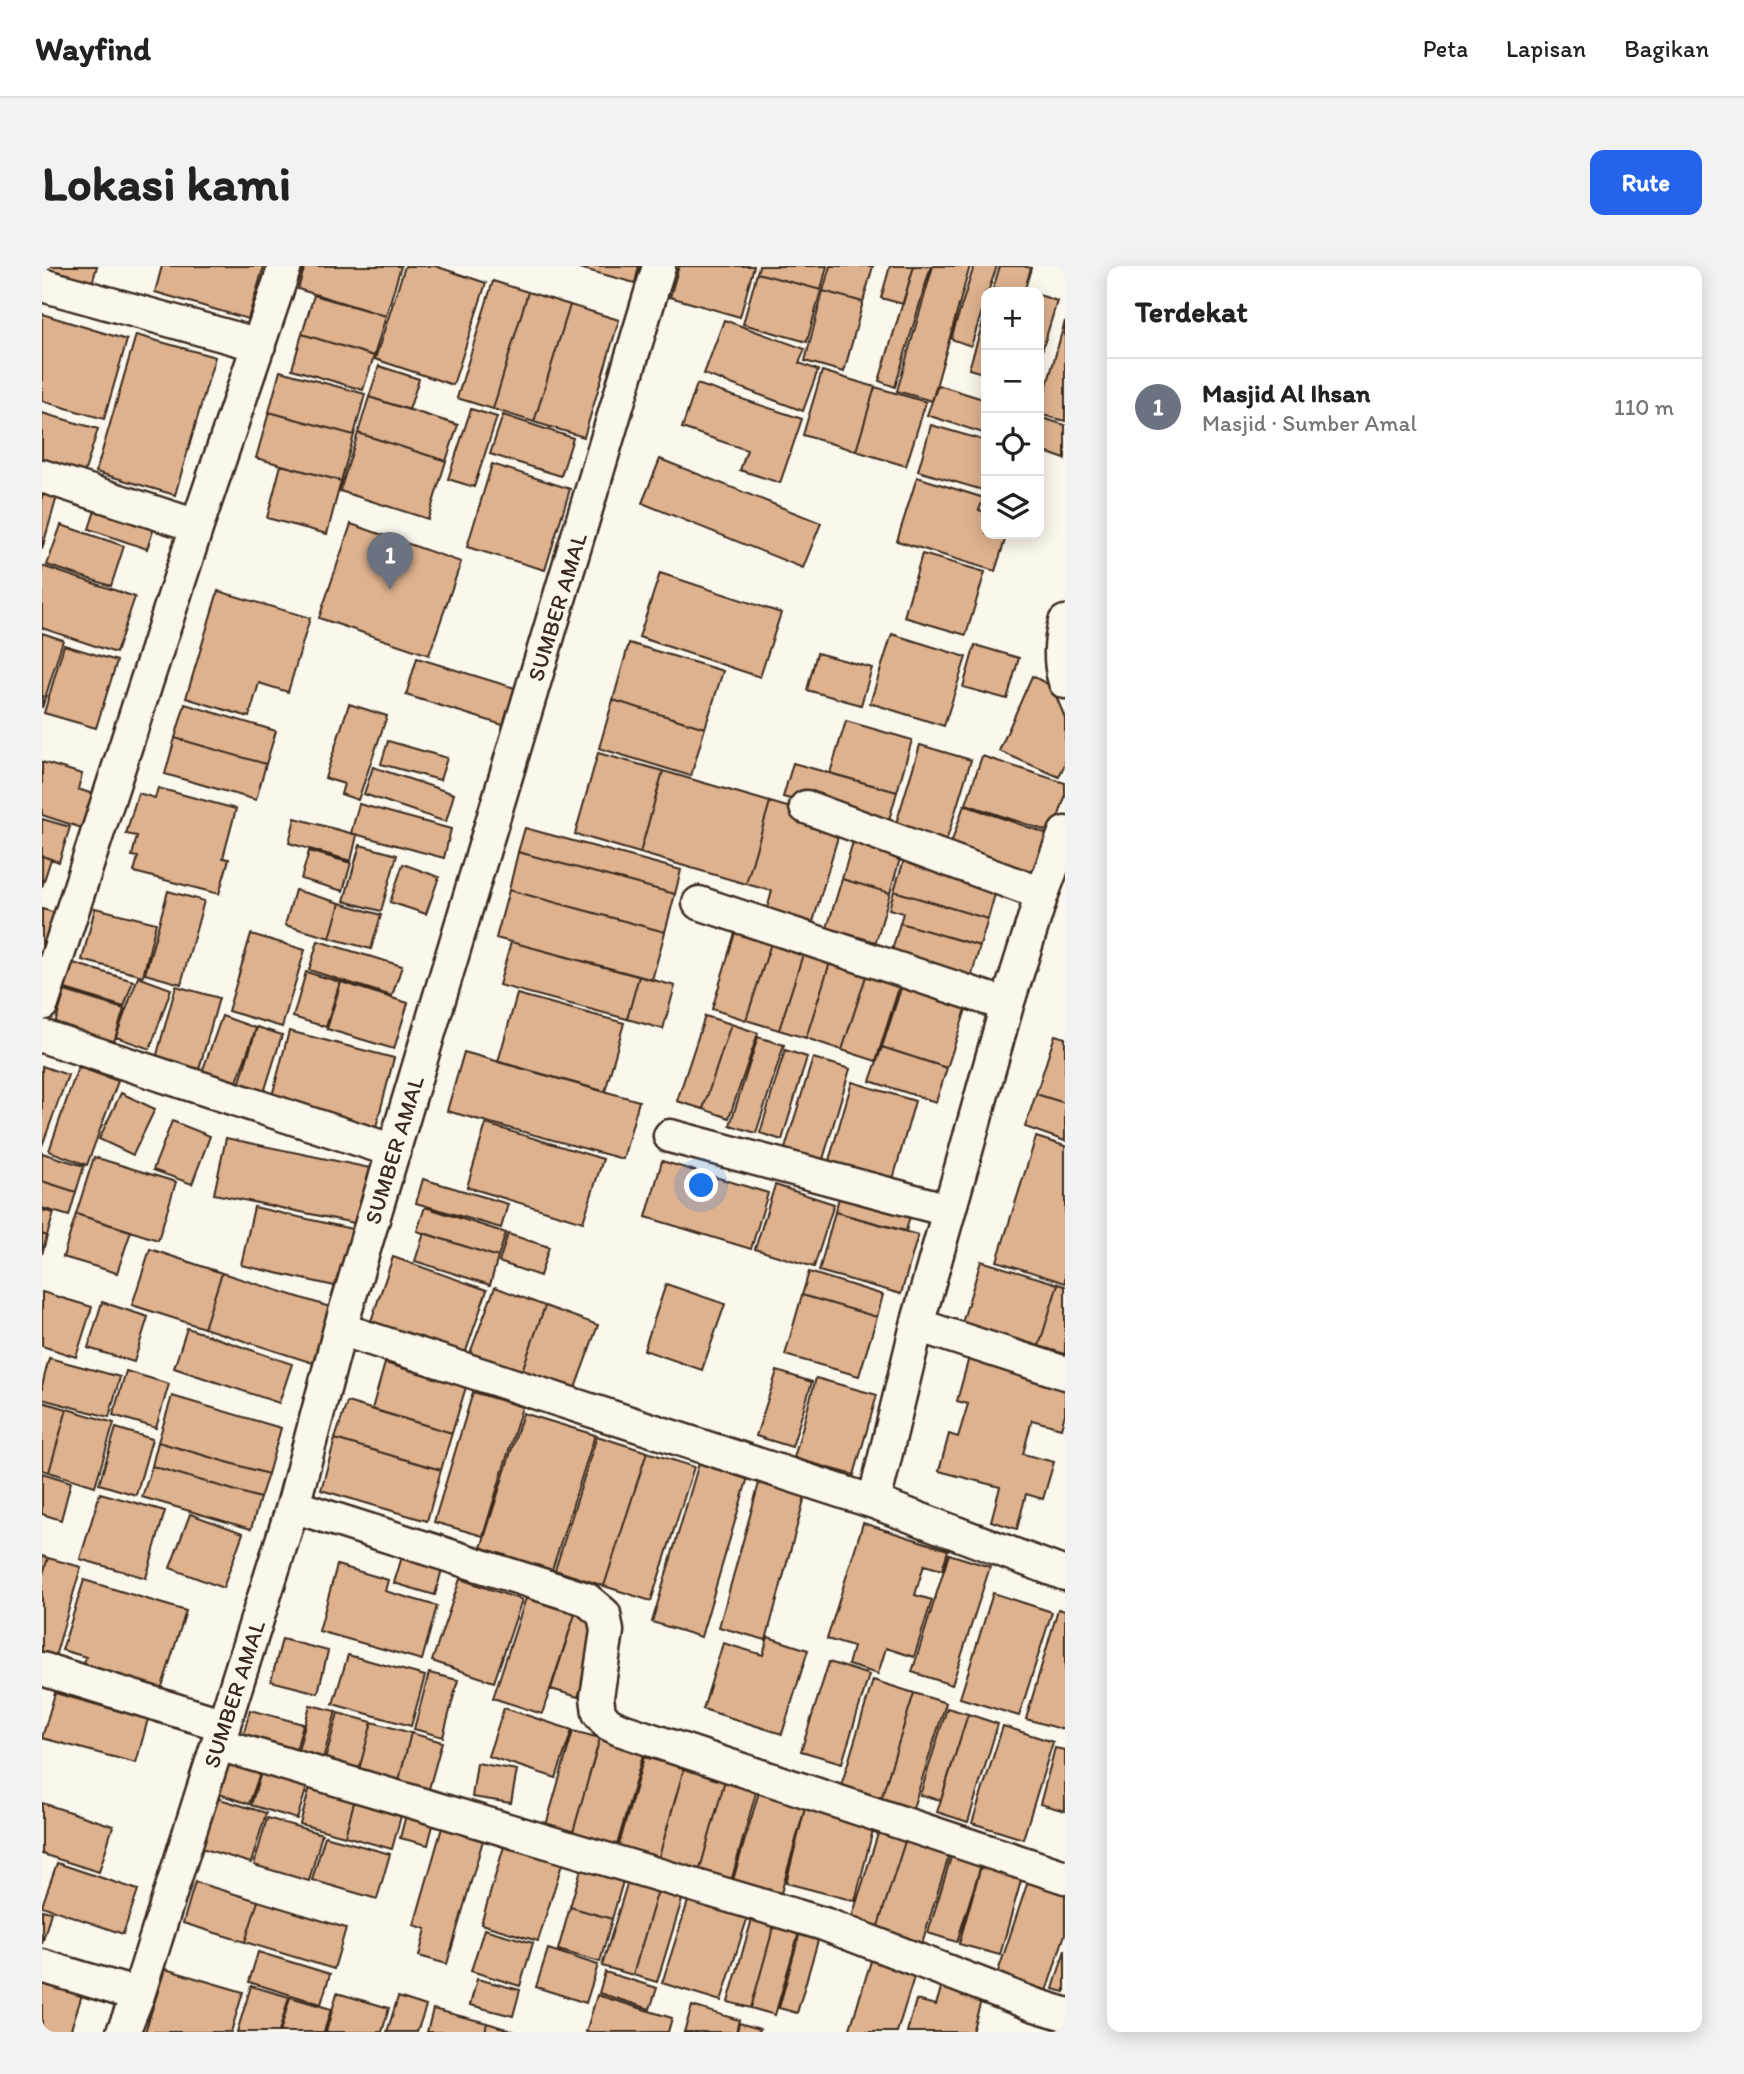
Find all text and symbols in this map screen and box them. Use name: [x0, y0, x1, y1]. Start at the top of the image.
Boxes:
text: Wayfind: [35, 29, 151, 68]
text: Peta: [1423, 34, 1468, 63]
text: Lapisan: [1506, 34, 1586, 63]
text: Bagikan: [1624, 34, 1709, 63]
button: Rute: [1590, 150, 1702, 215]
text: Lokasi kami: [42, 153, 291, 212]
map controls: [981, 287, 1044, 539]
button: +: [981, 287, 1044, 350]
text: Terdekat: [1135, 293, 1248, 330]
button: −: [981, 350, 1044, 413]
text: Masjid Al Ihsan: [1202, 377, 1370, 409]
text: 1: [1153, 393, 1163, 421]
text: 110 m: [1614, 393, 1674, 421]
text: Masjid · Sumber Amal: [1202, 409, 1417, 437]
button: locate: [981, 413, 1044, 476]
button: layers: [981, 476, 1044, 539]
street label: SUMBER AMAL: [521, 529, 593, 684]
pin: 1: [367, 532, 413, 590]
street label: SUMBER AMAL: [358, 1072, 430, 1227]
your location: [684, 1168, 718, 1202]
street label: SUMBER AMAL: [197, 1616, 271, 1771]

